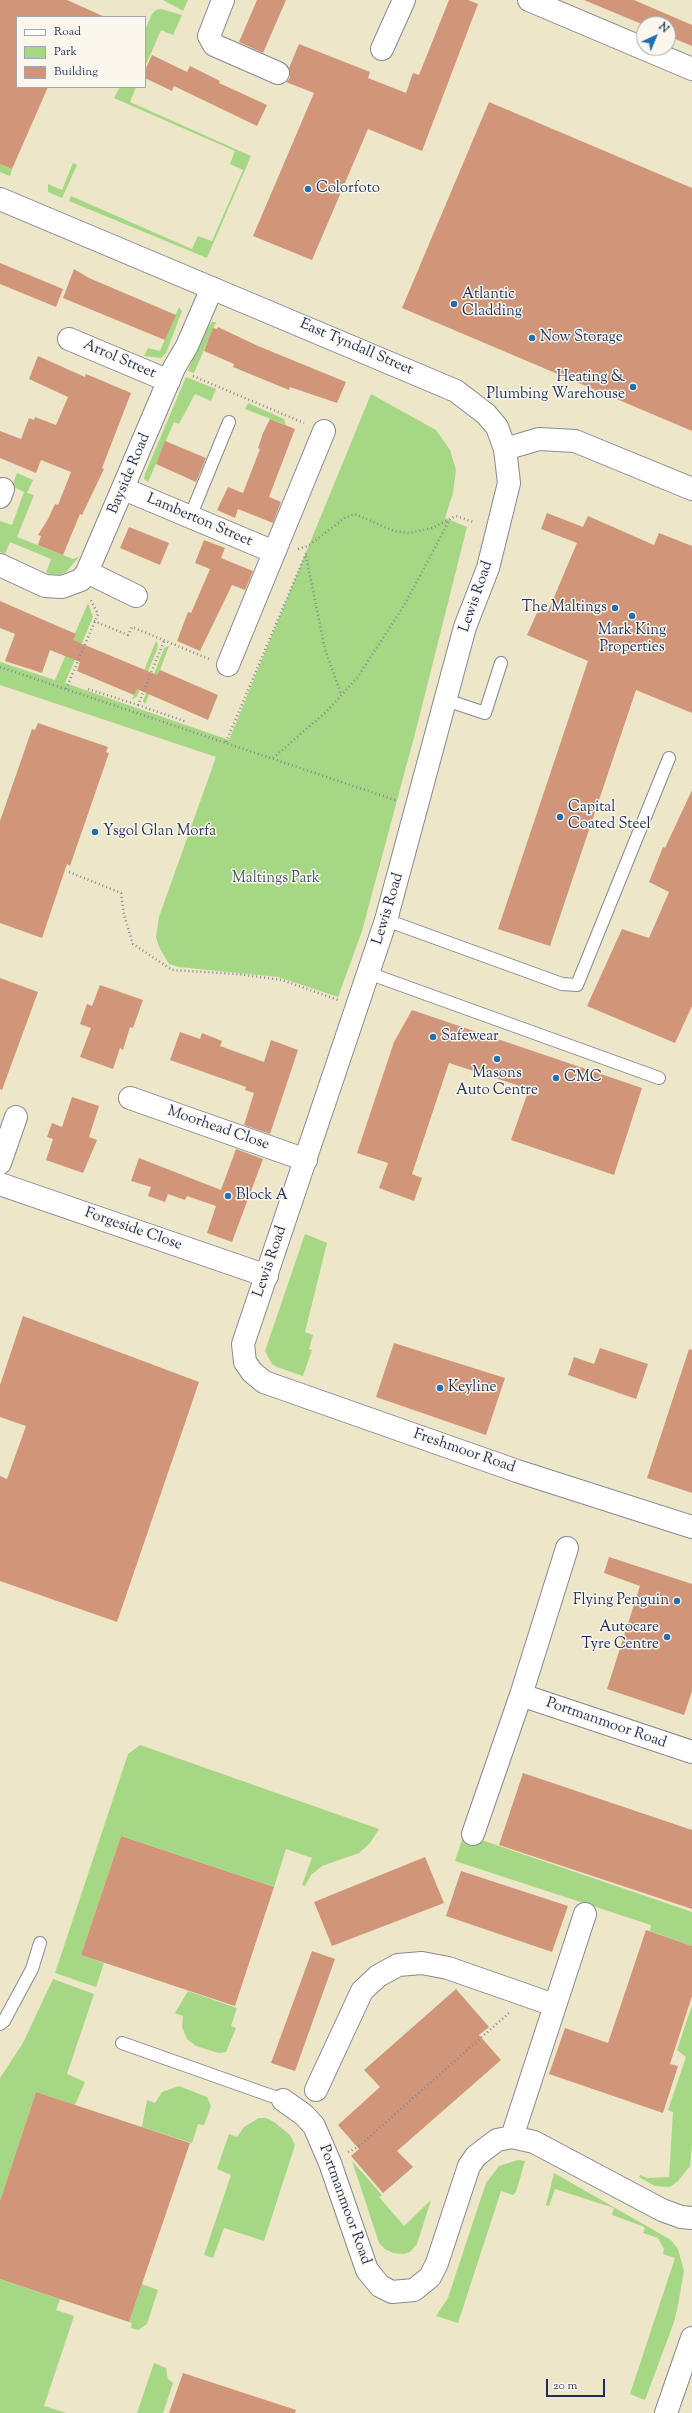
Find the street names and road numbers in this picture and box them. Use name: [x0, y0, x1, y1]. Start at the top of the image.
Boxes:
street label: East Tyndall Street: [297, 316, 415, 380]
street label: Arrol Street: [80, 337, 158, 383]
street label: Bayside Road: [105, 431, 155, 517]
street label: Lamberton Street: [143, 491, 255, 551]
street label: Lewis Road: [456, 559, 498, 635]
street label: Lewis Road: [370, 871, 408, 947]
street label: Moorhead Close: [165, 1103, 271, 1155]
street label: Forgeside Close: [82, 1205, 184, 1255]
street label: Lewis Road: [250, 1224, 292, 1300]
street label: Freshmoor Road: [411, 1426, 517, 1478]
street label: Portmanmoor Road: [543, 1695, 669, 1753]
street label: Portmanmoor Road: [314, 2143, 374, 2267]

